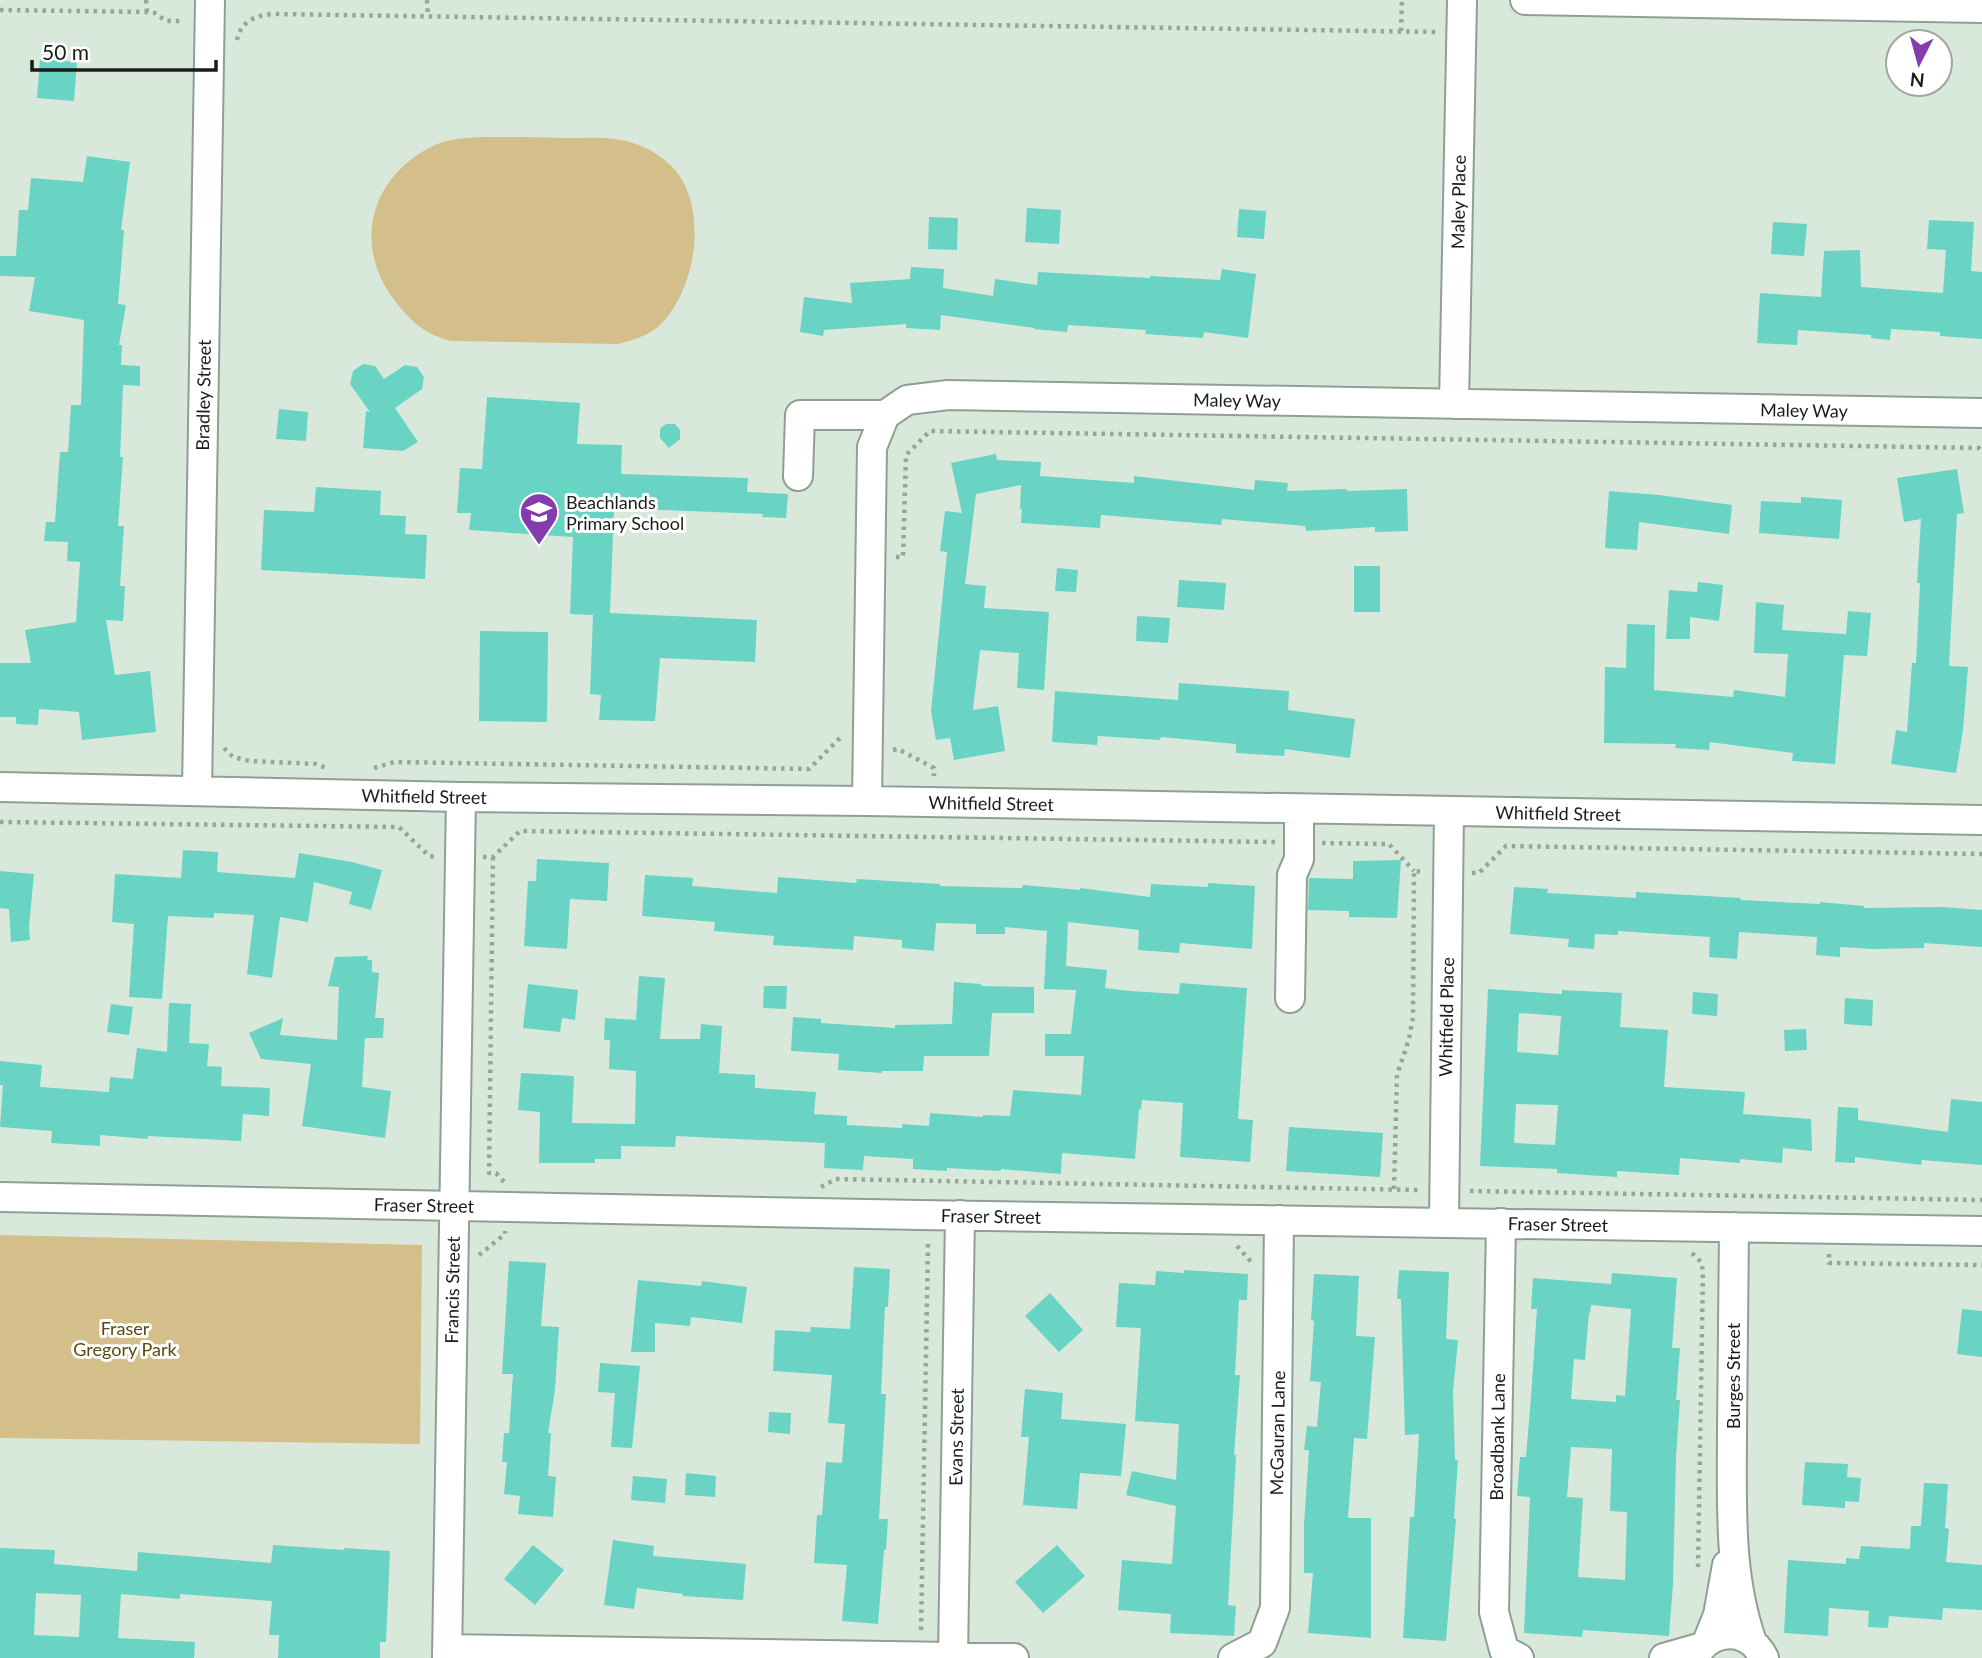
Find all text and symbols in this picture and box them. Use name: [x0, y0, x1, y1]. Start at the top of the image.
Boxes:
scale bar: [32, 28, 215, 72]
north arrow: [1884, 28, 1954, 98]
text: 50 m: [42, 39, 89, 64]
text: N: [1909, 68, 1926, 93]
street label: Maley Place: [1446, 155, 1470, 249]
street label: Bradley Street: [191, 339, 215, 451]
street label: Maley Way: [1193, 388, 1282, 412]
street label: Maley Way: [1760, 398, 1849, 422]
school or university icon: Beachlands Primary School: [518, 491, 560, 546]
place label: Beachlands Primary School: [566, 491, 684, 534]
street label: Whitfield Street: [361, 784, 487, 808]
street label: Whitfield Street: [928, 791, 1054, 815]
street label: Whitfield Street: [1495, 801, 1621, 825]
street label: Whitfield Place: [1434, 957, 1458, 1077]
street label: Fraser Street: [374, 1193, 475, 1217]
street label: Fraser Street: [941, 1204, 1042, 1228]
street label: Fraser Street: [1508, 1212, 1609, 1236]
street label: Francis Street: [440, 1236, 464, 1344]
park label: Fraser Gregory Park: [73, 1317, 177, 1360]
street label: Burges Street: [1722, 1322, 1744, 1429]
street label: McGauran Lane: [1265, 1370, 1289, 1496]
street label: Broadbank Lane: [1485, 1373, 1509, 1501]
street label: Evans Street: [944, 1387, 968, 1486]

